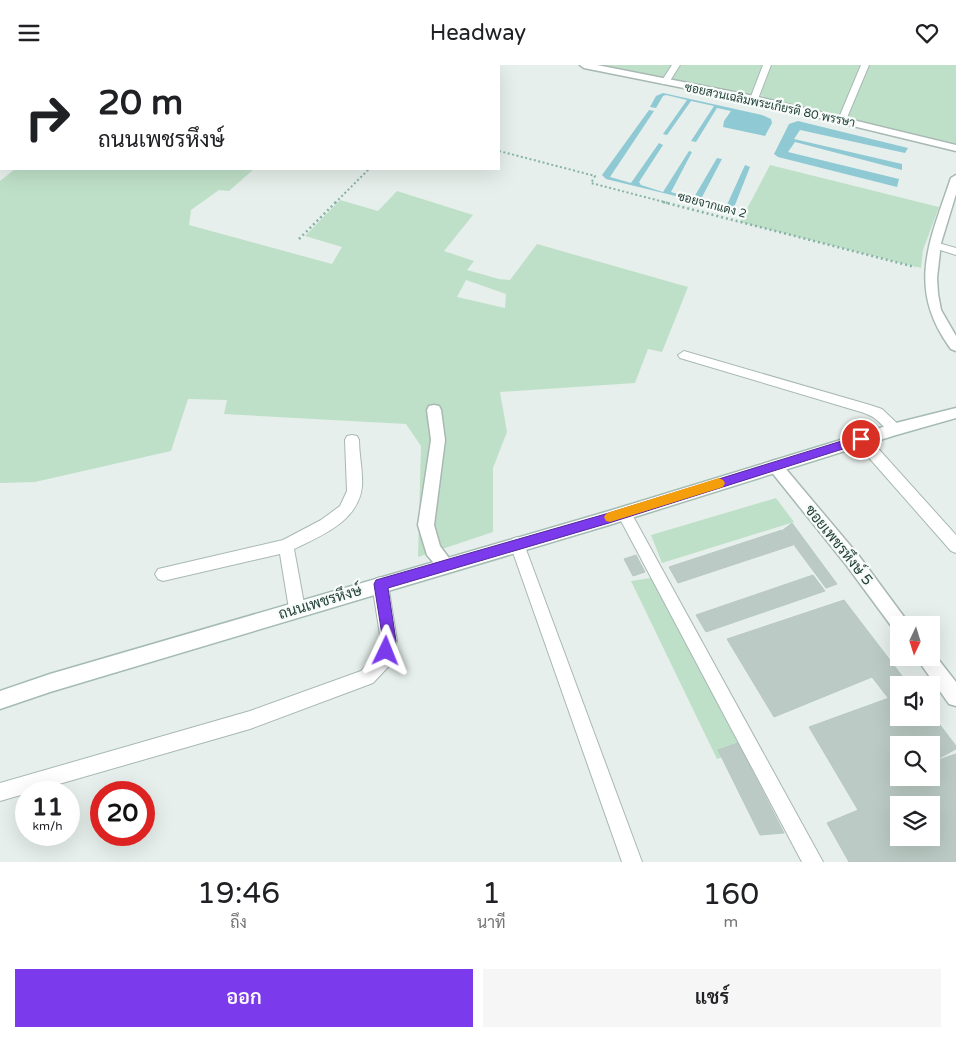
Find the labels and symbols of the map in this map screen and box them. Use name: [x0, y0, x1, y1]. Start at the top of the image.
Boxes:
street label: ซอยสวนเฉลิมพระเกียรติ 80 พรรษา: [683, 79, 857, 130]
street label: ซอยจากแดง 2: [676, 189, 748, 221]
pin: [840, 418, 882, 460]
street label: ซอยเพชรหึงษ์ 5: [801, 501, 878, 589]
street label: ถนนเพชรหึงษ์: [276, 580, 365, 623]
north arrow: [890, 616, 940, 666]
position arrow: [359, 624, 411, 676]
speed limit sign: 20: [90, 781, 155, 846]

